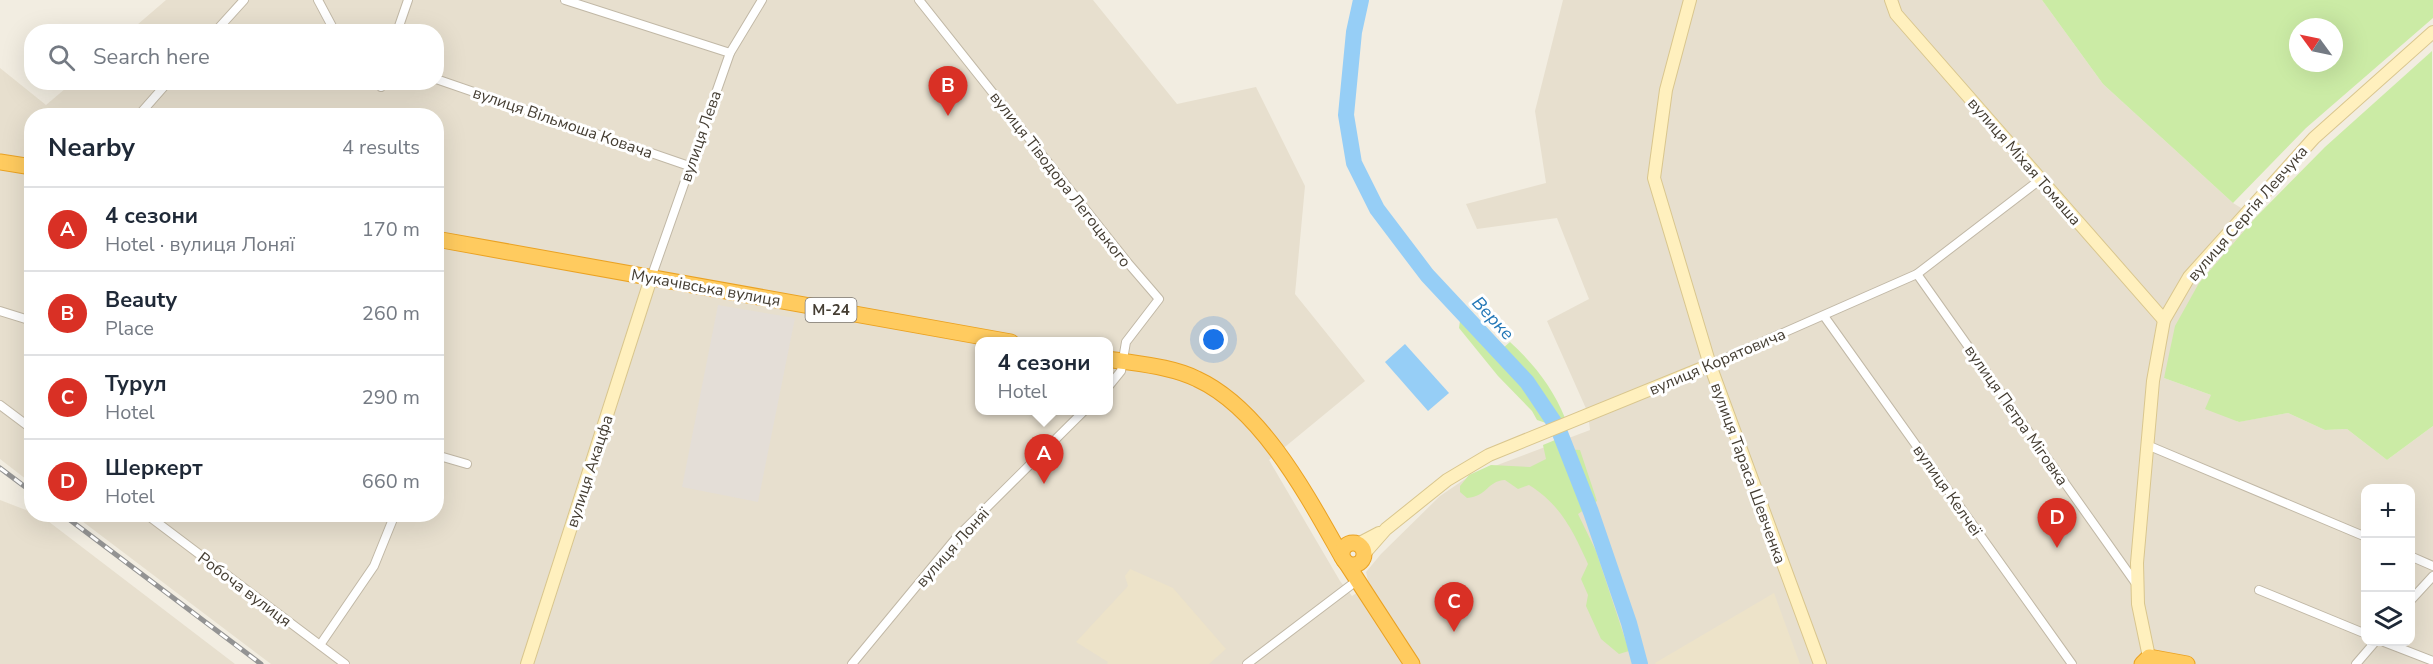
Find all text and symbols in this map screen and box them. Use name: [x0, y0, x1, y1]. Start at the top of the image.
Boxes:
north arrow: [2289, 18, 2343, 72]
search box: [24, 24, 444, 90]
icon: search: [45, 41, 78, 74]
text: Search here: [93, 42, 210, 72]
pin: B: [928, 66, 968, 116]
street label: вулиця Вільмоша Ковача: [470, 82, 656, 164]
street label: вулиця Тіводора Легоцького: [985, 87, 1136, 272]
street label: вулиця Лева: [675, 88, 727, 185]
street label: вулиця Міхая Томаша: [1963, 93, 2086, 230]
text: Nearby: [48, 130, 135, 165]
text: 4 results: [342, 134, 420, 161]
street label: вулиця Сергія Левчука: [2183, 141, 2313, 286]
text: 4 сезони: [105, 201, 198, 231]
text: A: [60, 216, 75, 243]
text: 170 m: [362, 216, 420, 243]
text: Hotel · вулиця Лоняї: [105, 231, 295, 258]
street label: Мукачівська вулиця: [629, 264, 782, 312]
text: Beauty: [105, 285, 177, 315]
water label: Верке: [1467, 291, 1520, 345]
road number: М-24: [806, 298, 856, 322]
text: B: [61, 300, 74, 327]
text: 260 m: [362, 300, 420, 327]
text: Place: [105, 315, 154, 342]
street label: вулиця Корятовича: [1646, 323, 1789, 401]
your location: [1199, 325, 1228, 354]
popup: [975, 337, 1113, 415]
street label: вулиця Петра Міговка: [1959, 341, 2073, 490]
text: 4 сезони: [997, 348, 1091, 378]
text: Турул: [105, 369, 167, 399]
text: Hotel: [997, 378, 1047, 405]
street label: вулиця Тараса Шевченка: [1705, 380, 1791, 567]
text: C: [61, 384, 74, 411]
text: 290 m: [362, 384, 420, 411]
text: Hotel: [105, 399, 155, 426]
street label: вулиця Акацфа: [561, 412, 619, 530]
pin: A: [1024, 434, 1064, 484]
street label: вулиця Келчеї: [1908, 440, 1987, 542]
text: Шеркерт: [105, 453, 203, 483]
text: D: [60, 468, 75, 495]
text: 660 m: [362, 468, 420, 495]
text: Hotel: [105, 483, 155, 510]
map controls: [2361, 484, 2415, 646]
button: +: [2361, 484, 2415, 538]
pin: D: [2038, 498, 2076, 548]
street label: вулиця Лоняї: [911, 502, 995, 592]
button: −: [2361, 538, 2415, 592]
street label: Робоча вулиця: [193, 547, 296, 632]
pin: C: [1434, 582, 1474, 632]
button: layers: [2361, 592, 2415, 646]

